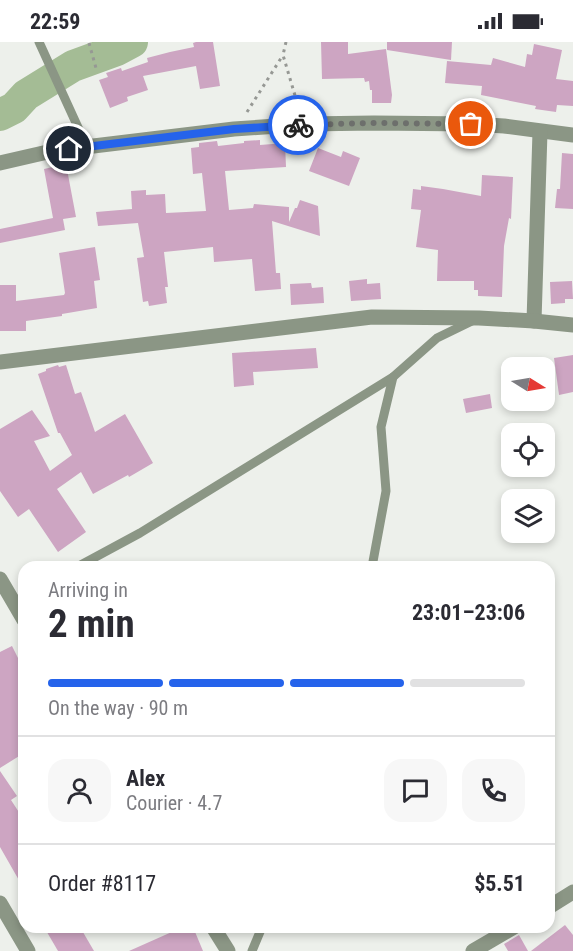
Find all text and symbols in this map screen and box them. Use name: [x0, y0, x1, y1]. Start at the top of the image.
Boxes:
text: 22:59: [30, 9, 81, 34]
courier: [268, 95, 328, 155]
pin: [445, 98, 496, 149]
icon: bag: [454, 107, 487, 140]
icon: bike: [282, 109, 315, 142]
pin: [43, 123, 94, 174]
icon: home: [52, 132, 85, 165]
north arrow: [501, 357, 555, 411]
map controls: [501, 357, 555, 543]
button: locate: [501, 423, 555, 477]
button: layers: [501, 489, 555, 543]
text: Arriving in: [48, 578, 128, 602]
text: 23:01–23:06: [412, 600, 525, 625]
text: 2 min: [48, 601, 135, 647]
text: On the way · 90 m: [48, 696, 188, 720]
button: person: [48, 759, 111, 822]
button: chat: [384, 759, 447, 822]
button: phone: [462, 759, 525, 822]
text: Alex: [126, 766, 165, 791]
text: Courier · 4.7: [126, 791, 222, 815]
text: Order #8117: [48, 871, 156, 896]
text: $5.51: [474, 871, 525, 896]

